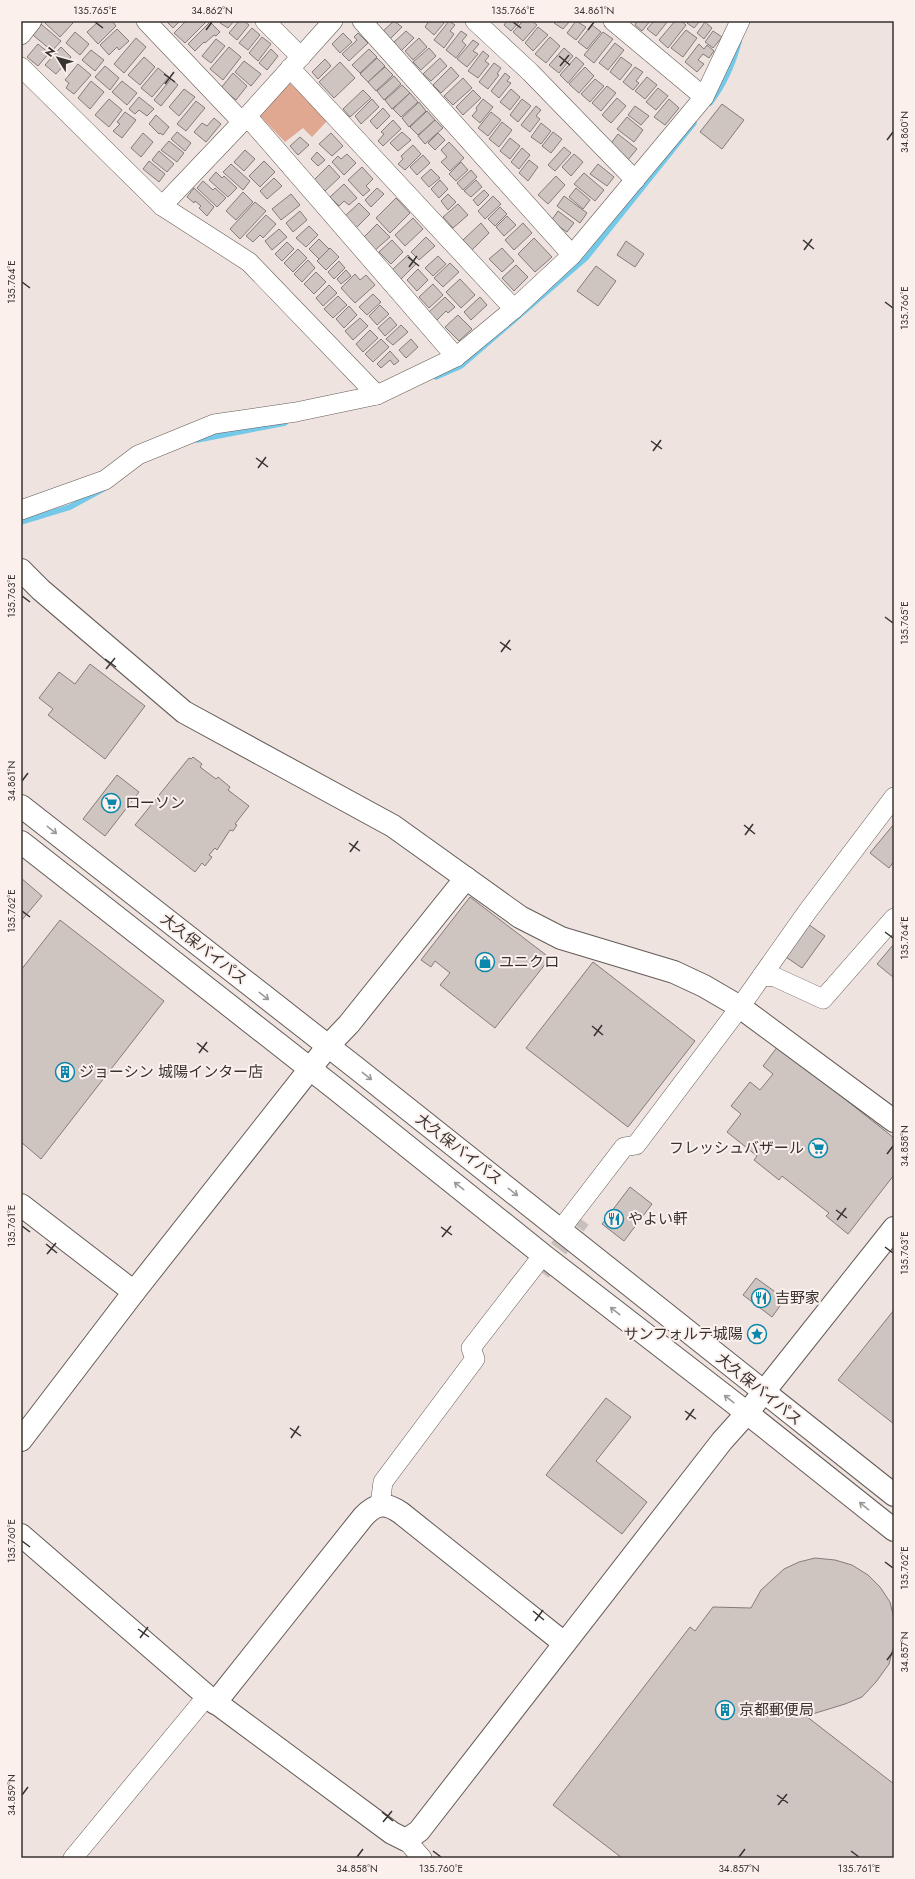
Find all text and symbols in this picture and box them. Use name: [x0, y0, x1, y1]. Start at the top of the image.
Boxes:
text: 135.765°E: [73, 3, 117, 18]
text: 34.862°N: [191, 3, 233, 18]
text: 135.766°E: [491, 3, 535, 18]
text: 34.861°N: [574, 3, 614, 18]
north arrow: [38, 38, 78, 78]
text: N: [41, 44, 59, 60]
text: 34.860°N: [897, 111, 912, 153]
text: 135.764°E: [4, 260, 19, 304]
text: 135.766°E: [897, 286, 912, 330]
text: 135.763°E: [4, 574, 19, 618]
text: 135.765°E: [897, 601, 912, 645]
text: 34.861°N: [4, 761, 19, 801]
supermarket icon: ローソン: [100, 792, 122, 814]
place label: ローソン: [125, 792, 185, 814]
one-way arrow: [46, 826, 57, 834]
text: 135.762°E: [4, 889, 19, 933]
street label: 大久保バイパス: [156, 908, 252, 990]
text: 135.764°E: [897, 916, 912, 960]
shop icon: ユニクロ: [474, 951, 496, 973]
place label: ユニクロ: [499, 951, 559, 973]
one-way arrow: [259, 992, 270, 1000]
building icon: ジョーシン 城陽インター店: [54, 1061, 76, 1083]
place label: ジョーシン 城陽インター店: [79, 1061, 263, 1083]
one-way arrow: [361, 1072, 372, 1081]
street label: 大久保バイパス: [411, 1108, 507, 1190]
text: 34.858°N: [897, 1125, 912, 1167]
place label: フレッシュバザール: [669, 1137, 804, 1159]
supermarket icon: フレッシュバザール: [807, 1137, 829, 1159]
one-way arrow: [453, 1182, 464, 1190]
one-way arrow: [507, 1187, 518, 1196]
text: 135.761°E: [4, 1205, 19, 1247]
restaurant icon: やよい軒: [603, 1208, 625, 1230]
place label: やよい軒: [628, 1208, 688, 1230]
text: 135.763°E: [897, 1231, 912, 1275]
restaurant icon: 吉野家: [750, 1287, 772, 1309]
place label: 吉野家: [775, 1287, 820, 1309]
one-way arrow: [610, 1306, 621, 1315]
place label: サンフォルテ城陽: [623, 1323, 743, 1345]
place icon: サンフォルテ城陽: [746, 1323, 768, 1345]
street label: 大久保バイパス: [711, 1348, 807, 1430]
one-way arrow: [724, 1394, 735, 1403]
one-way arrow: [858, 1501, 869, 1510]
text: 135.760°E: [4, 1519, 19, 1563]
text: 135.762°E: [897, 1546, 912, 1590]
text: 34.857°N: [897, 1631, 912, 1673]
building icon: 京都郵便局: [714, 1699, 736, 1721]
place label: 京都郵便局: [739, 1699, 814, 1721]
text: 34.859°N: [4, 1774, 19, 1816]
text: 34.858°N: [336, 1861, 378, 1876]
text: 135.760°E: [419, 1861, 463, 1876]
text: 34.857°N: [718, 1861, 760, 1876]
text: 135.761°E: [838, 1861, 880, 1876]

